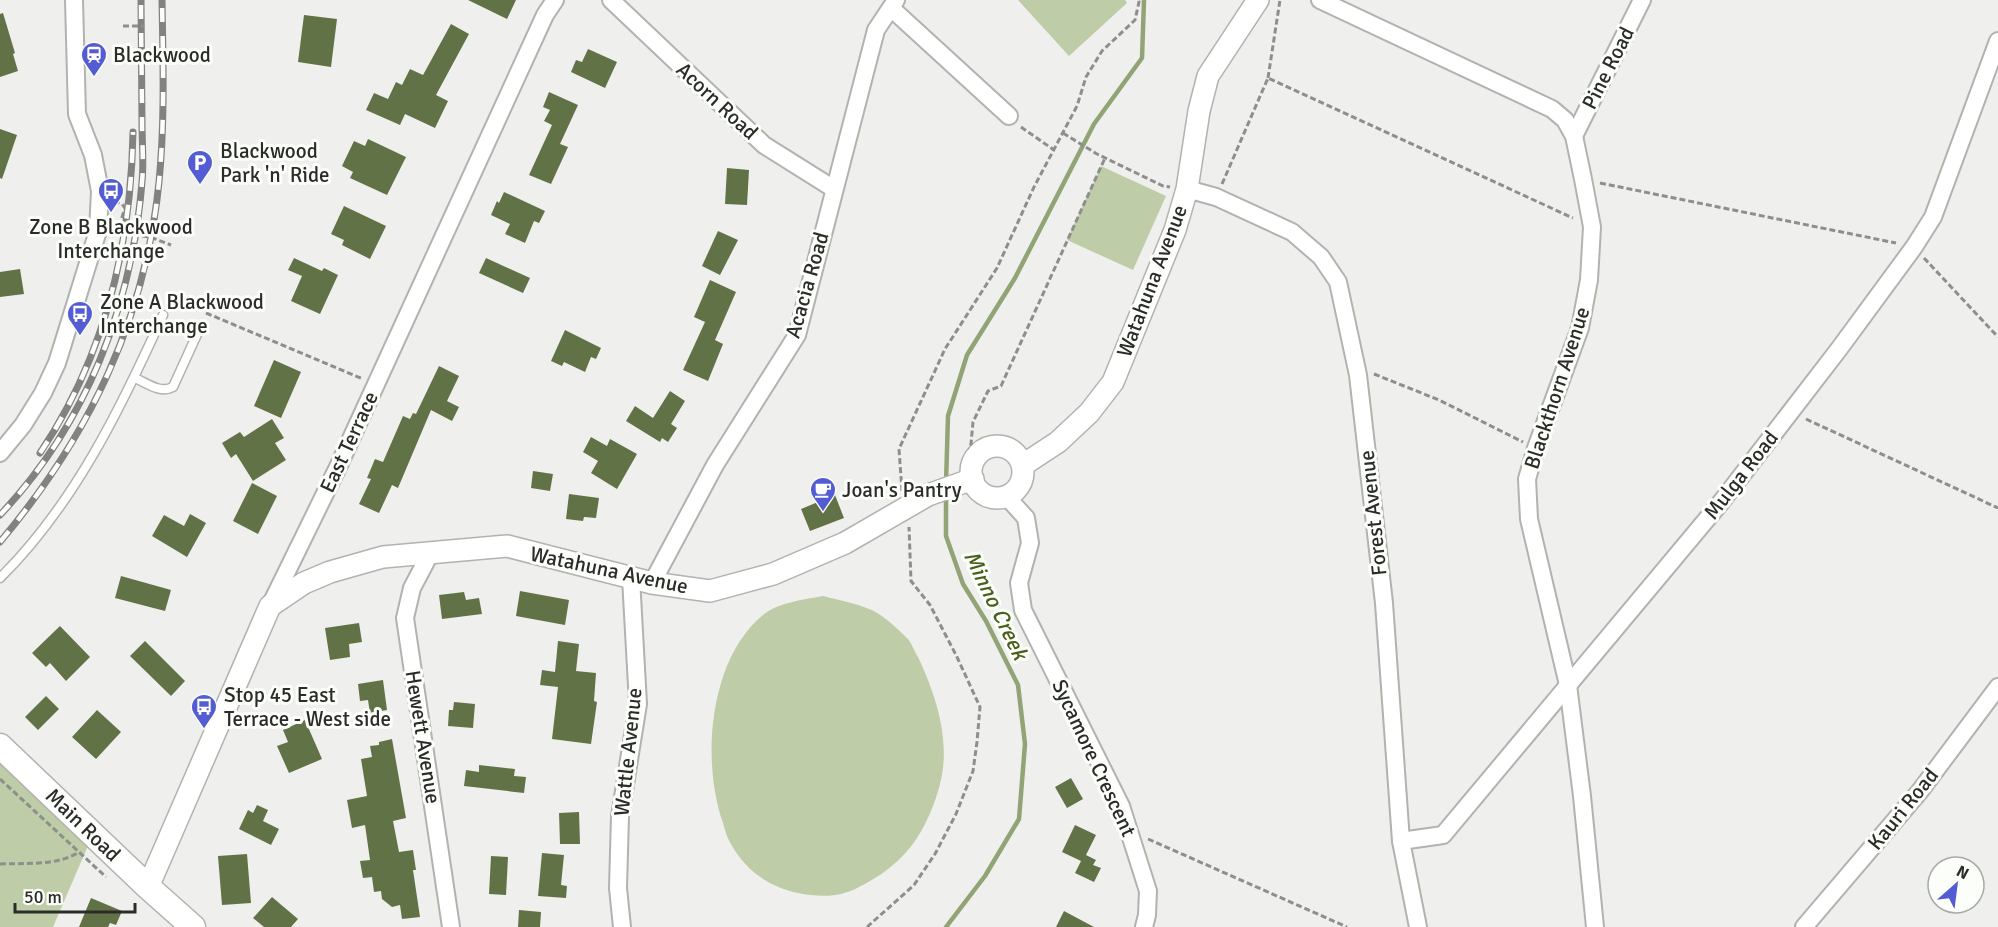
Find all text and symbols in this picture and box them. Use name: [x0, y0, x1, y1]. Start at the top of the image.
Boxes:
street label: Pine Road: [1576, 22, 1640, 114]
station icon: Blackwood: [79, 40, 109, 78]
place label: Blackwood: [113, 42, 211, 68]
street label: Acorn Road: [671, 57, 763, 145]
place label: Blackwood Park 'n' Ride: [220, 138, 330, 188]
parking icon: Blackwood Park 'n' Ride: [185, 148, 215, 186]
bus stop icon: Zone B Blackwood Interchange: [96, 176, 126, 214]
street label: Watahuna Avenue: [1111, 201, 1193, 361]
place label: Zone B Blackwood Interchange: [29, 214, 193, 264]
street label: Acacia Road: [779, 229, 835, 341]
place label: Zone A Blackwood Interchange: [100, 289, 264, 339]
bus stop icon: Zone A Blackwood Interchange: [65, 299, 95, 337]
street label: Blackthorn Avenue: [1519, 304, 1595, 472]
street label: East Terrace: [314, 387, 384, 497]
street label: Mulga Road: [1698, 425, 1784, 525]
street label: Forest Avenue: [1353, 449, 1393, 577]
cafe icon: Joan's Pantry: [808, 475, 838, 513]
place label: Joan's Pantry: [842, 477, 962, 503]
street label: Watahuna Avenue: [528, 541, 690, 599]
water label: Minno Creek: [958, 546, 1035, 666]
street label: Hewett Avenue: [400, 668, 446, 806]
street label: Sycamore Crescent: [1046, 675, 1142, 841]
place label: Stop 45 East Terrace - West side: [224, 682, 391, 732]
street label: Wattle Avenue: [608, 687, 648, 817]
bus stop icon: Stop 45 East Terrace - West side: [189, 692, 219, 730]
street label: Kauri Road: [1862, 763, 1944, 855]
street label: Main Road: [40, 783, 126, 867]
north arrow: [1926, 855, 1986, 915]
text: N: [1953, 861, 1972, 884]
scale bar: [15, 876, 135, 914]
text: 50 m: [24, 886, 62, 908]

